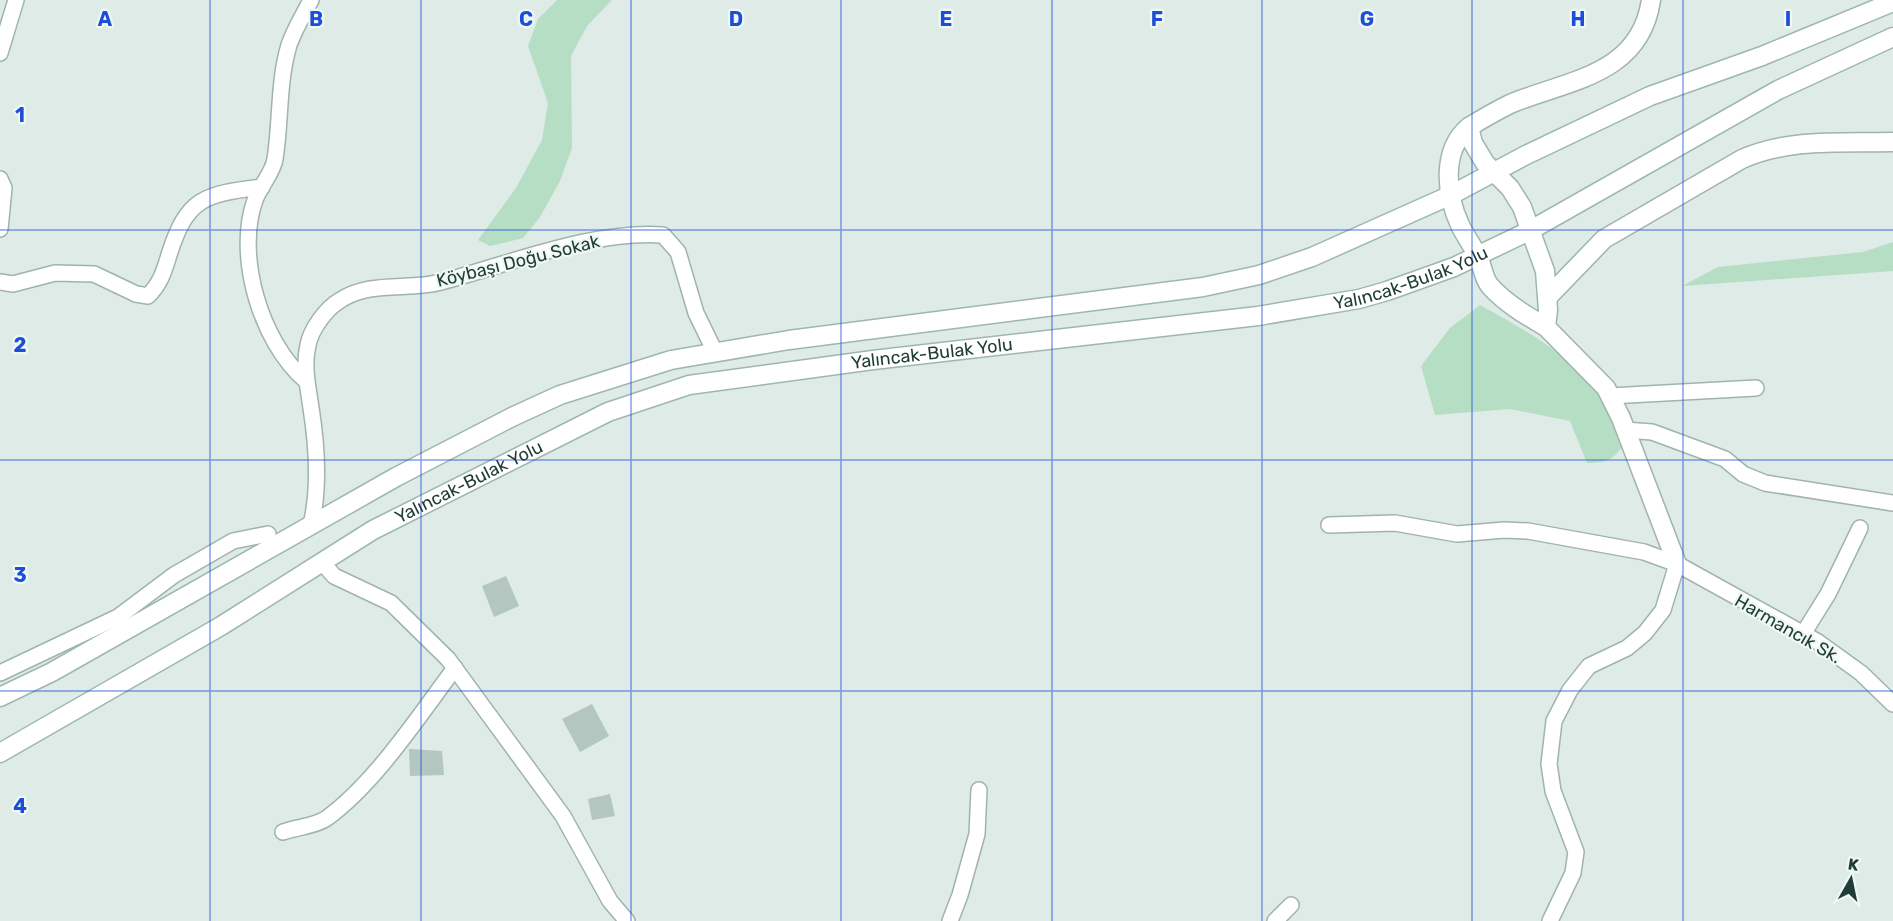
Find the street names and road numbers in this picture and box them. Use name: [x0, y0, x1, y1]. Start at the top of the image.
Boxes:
street label: Köybaşı Doğu Sokak: [434, 230, 603, 292]
street label: Yalıncak-Bulak Yolu: [1332, 241, 1491, 314]
street label: Yalıncak-Bulak Yolu: [850, 333, 1014, 374]
street label: Yalıncak-Bulak Yolu: [391, 436, 546, 528]
street label: Harmancık Sk.: [1731, 590, 1845, 668]

